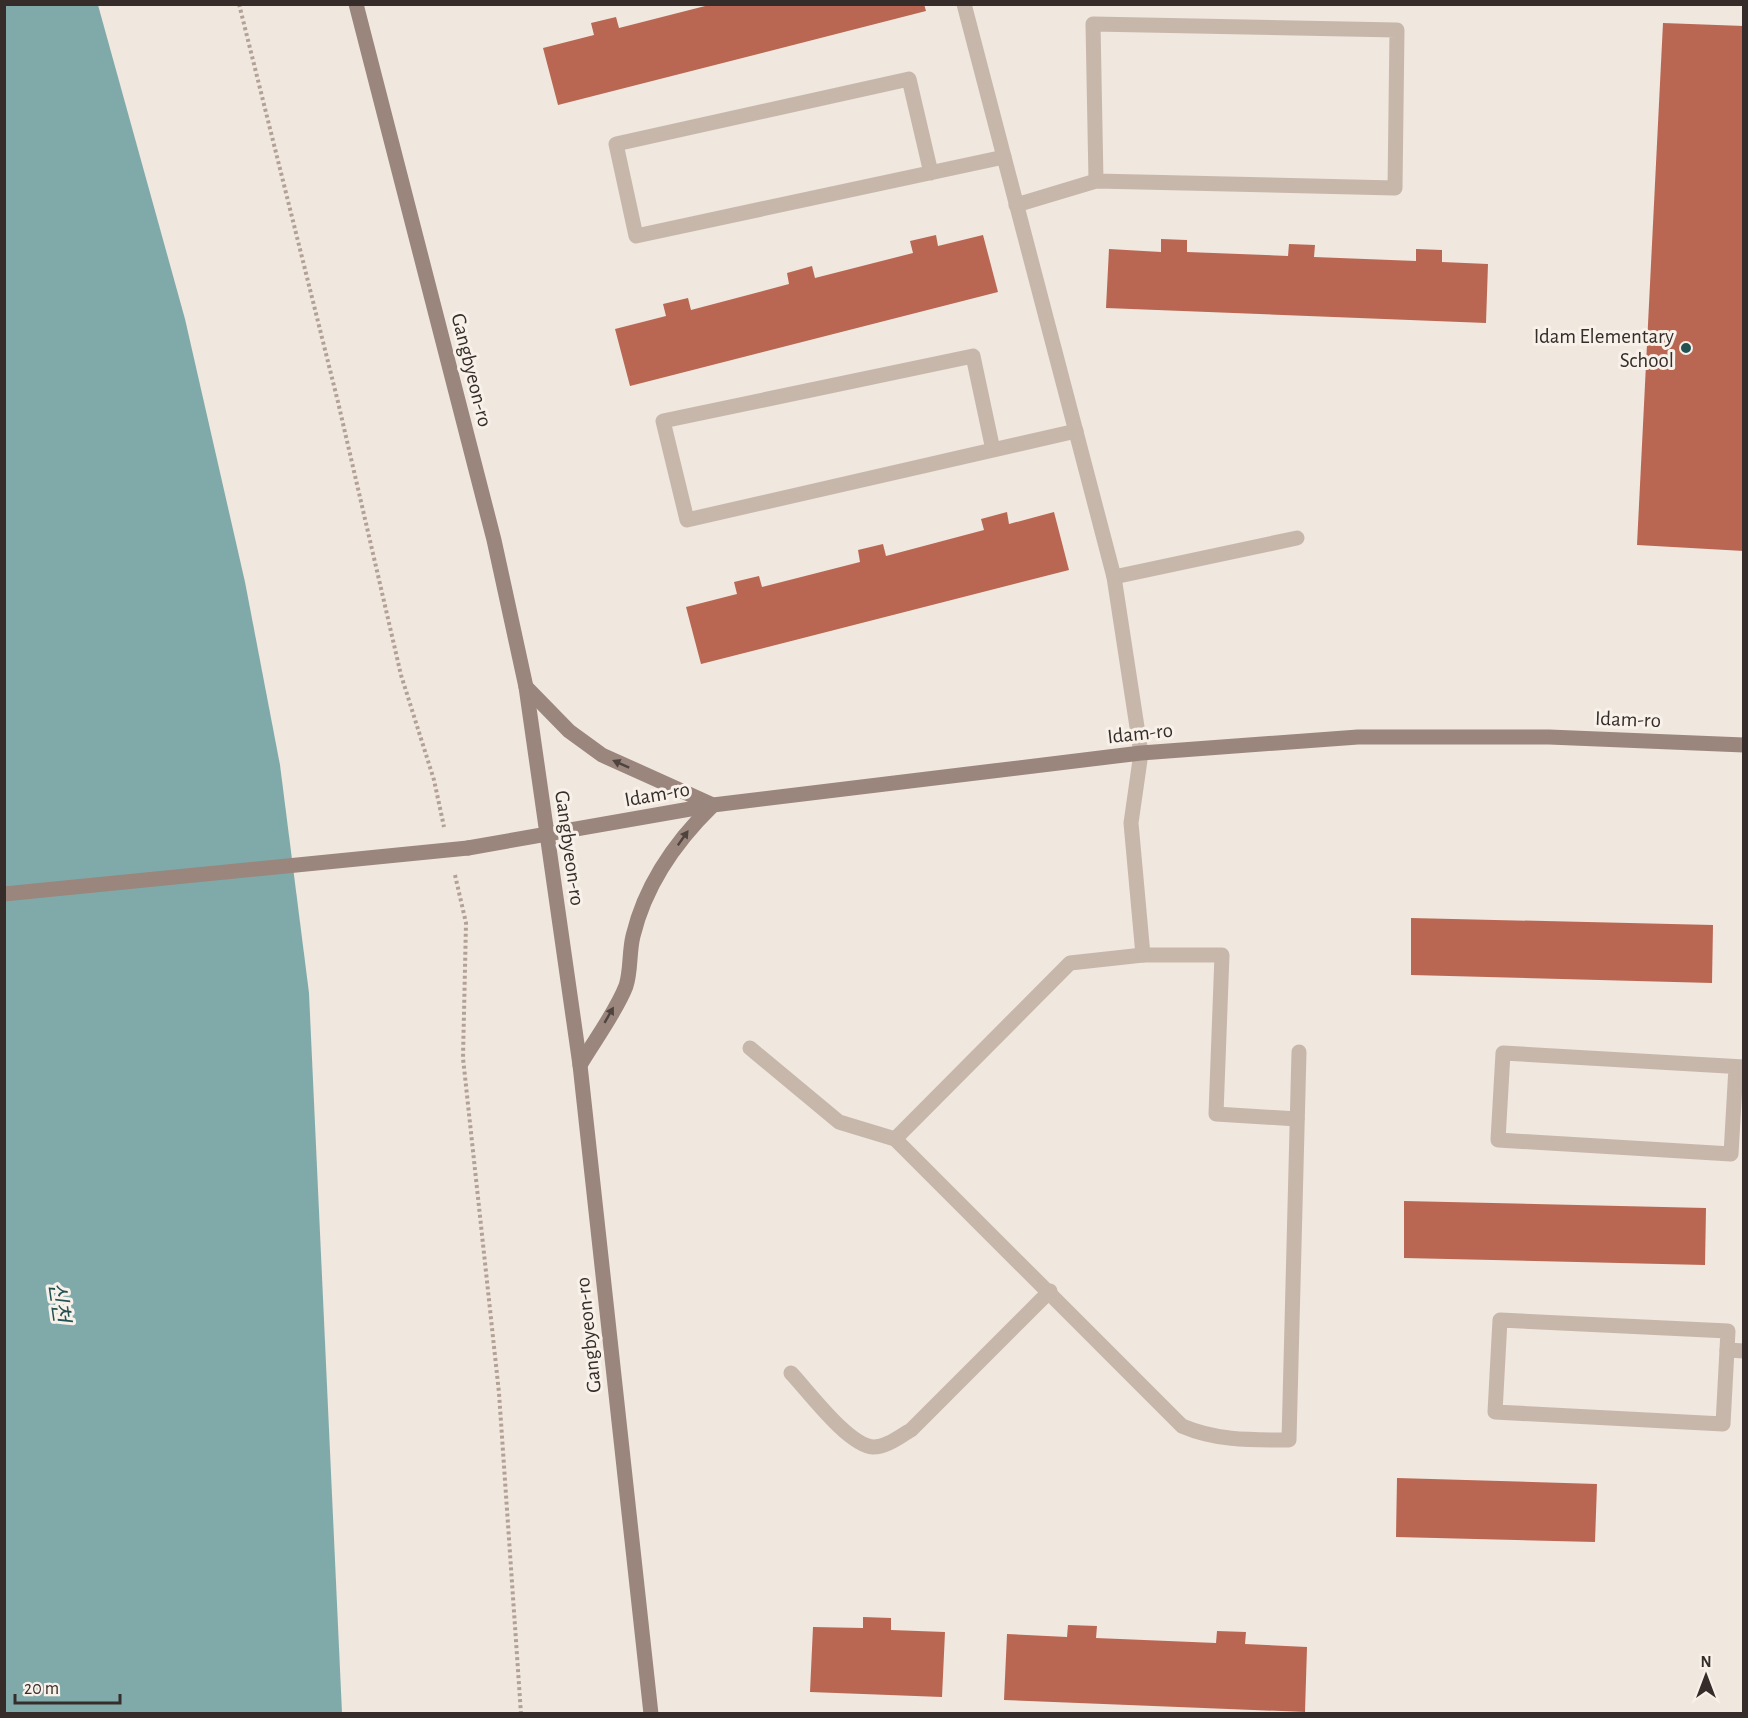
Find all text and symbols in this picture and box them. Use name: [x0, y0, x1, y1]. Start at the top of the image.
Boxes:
street label: Gangbyeon-ro: [447, 311, 496, 429]
place label: Idam Elementary School: [1534, 326, 1674, 371]
marker: Idam Elementary School: [1679, 341, 1693, 355]
street label: Idam-ro: [1595, 708, 1661, 731]
street label: Idam-ro: [1106, 720, 1174, 747]
one-way arrow: [612, 759, 630, 768]
street label: Idam-ro: [623, 778, 691, 811]
street label: Gangbyeon-ro: [551, 789, 588, 907]
one-way arrow: [677, 831, 689, 847]
one-way arrow: [604, 1006, 614, 1023]
street label: Gangbyeon-ro: [572, 1276, 605, 1394]
water label: 신천: [45, 1280, 74, 1326]
north arrow: [1676, 1646, 1736, 1706]
text: N: [1700, 1654, 1712, 1670]
scale bar: [15, 1667, 120, 1705]
text: 20 m: [24, 1680, 59, 1698]

